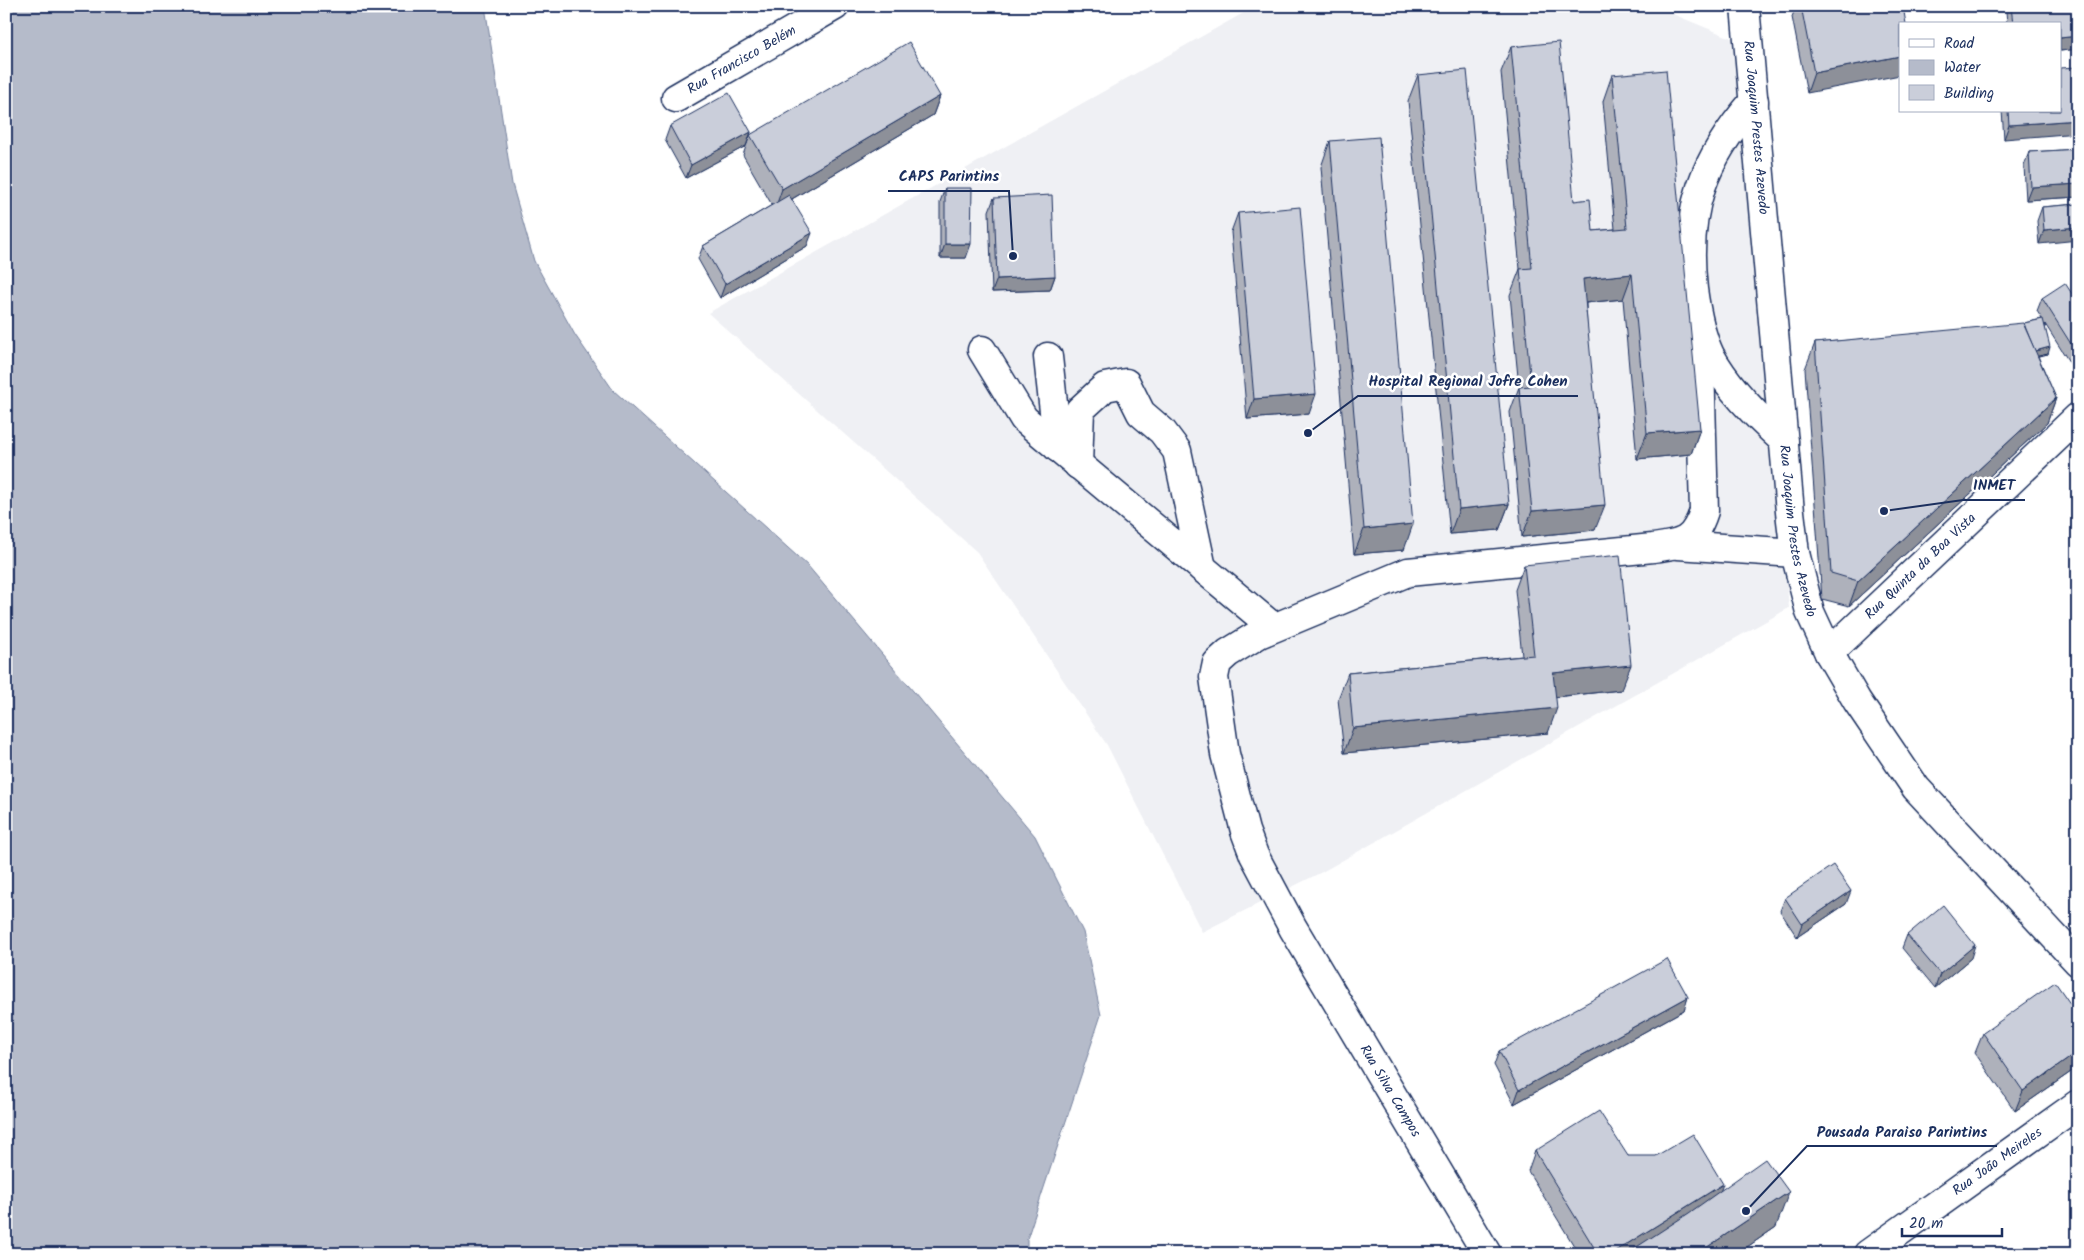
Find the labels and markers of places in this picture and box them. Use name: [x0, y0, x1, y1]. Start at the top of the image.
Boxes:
callout: CAPS Parintins: [888, 161, 1009, 191]
callout: Hospital Regional Jofre Cohen: [1358, 366, 1578, 396]
callout: INMET: [1963, 470, 2025, 500]
callout: Pousada Paraiso Parintins: [1807, 1116, 1997, 1146]

